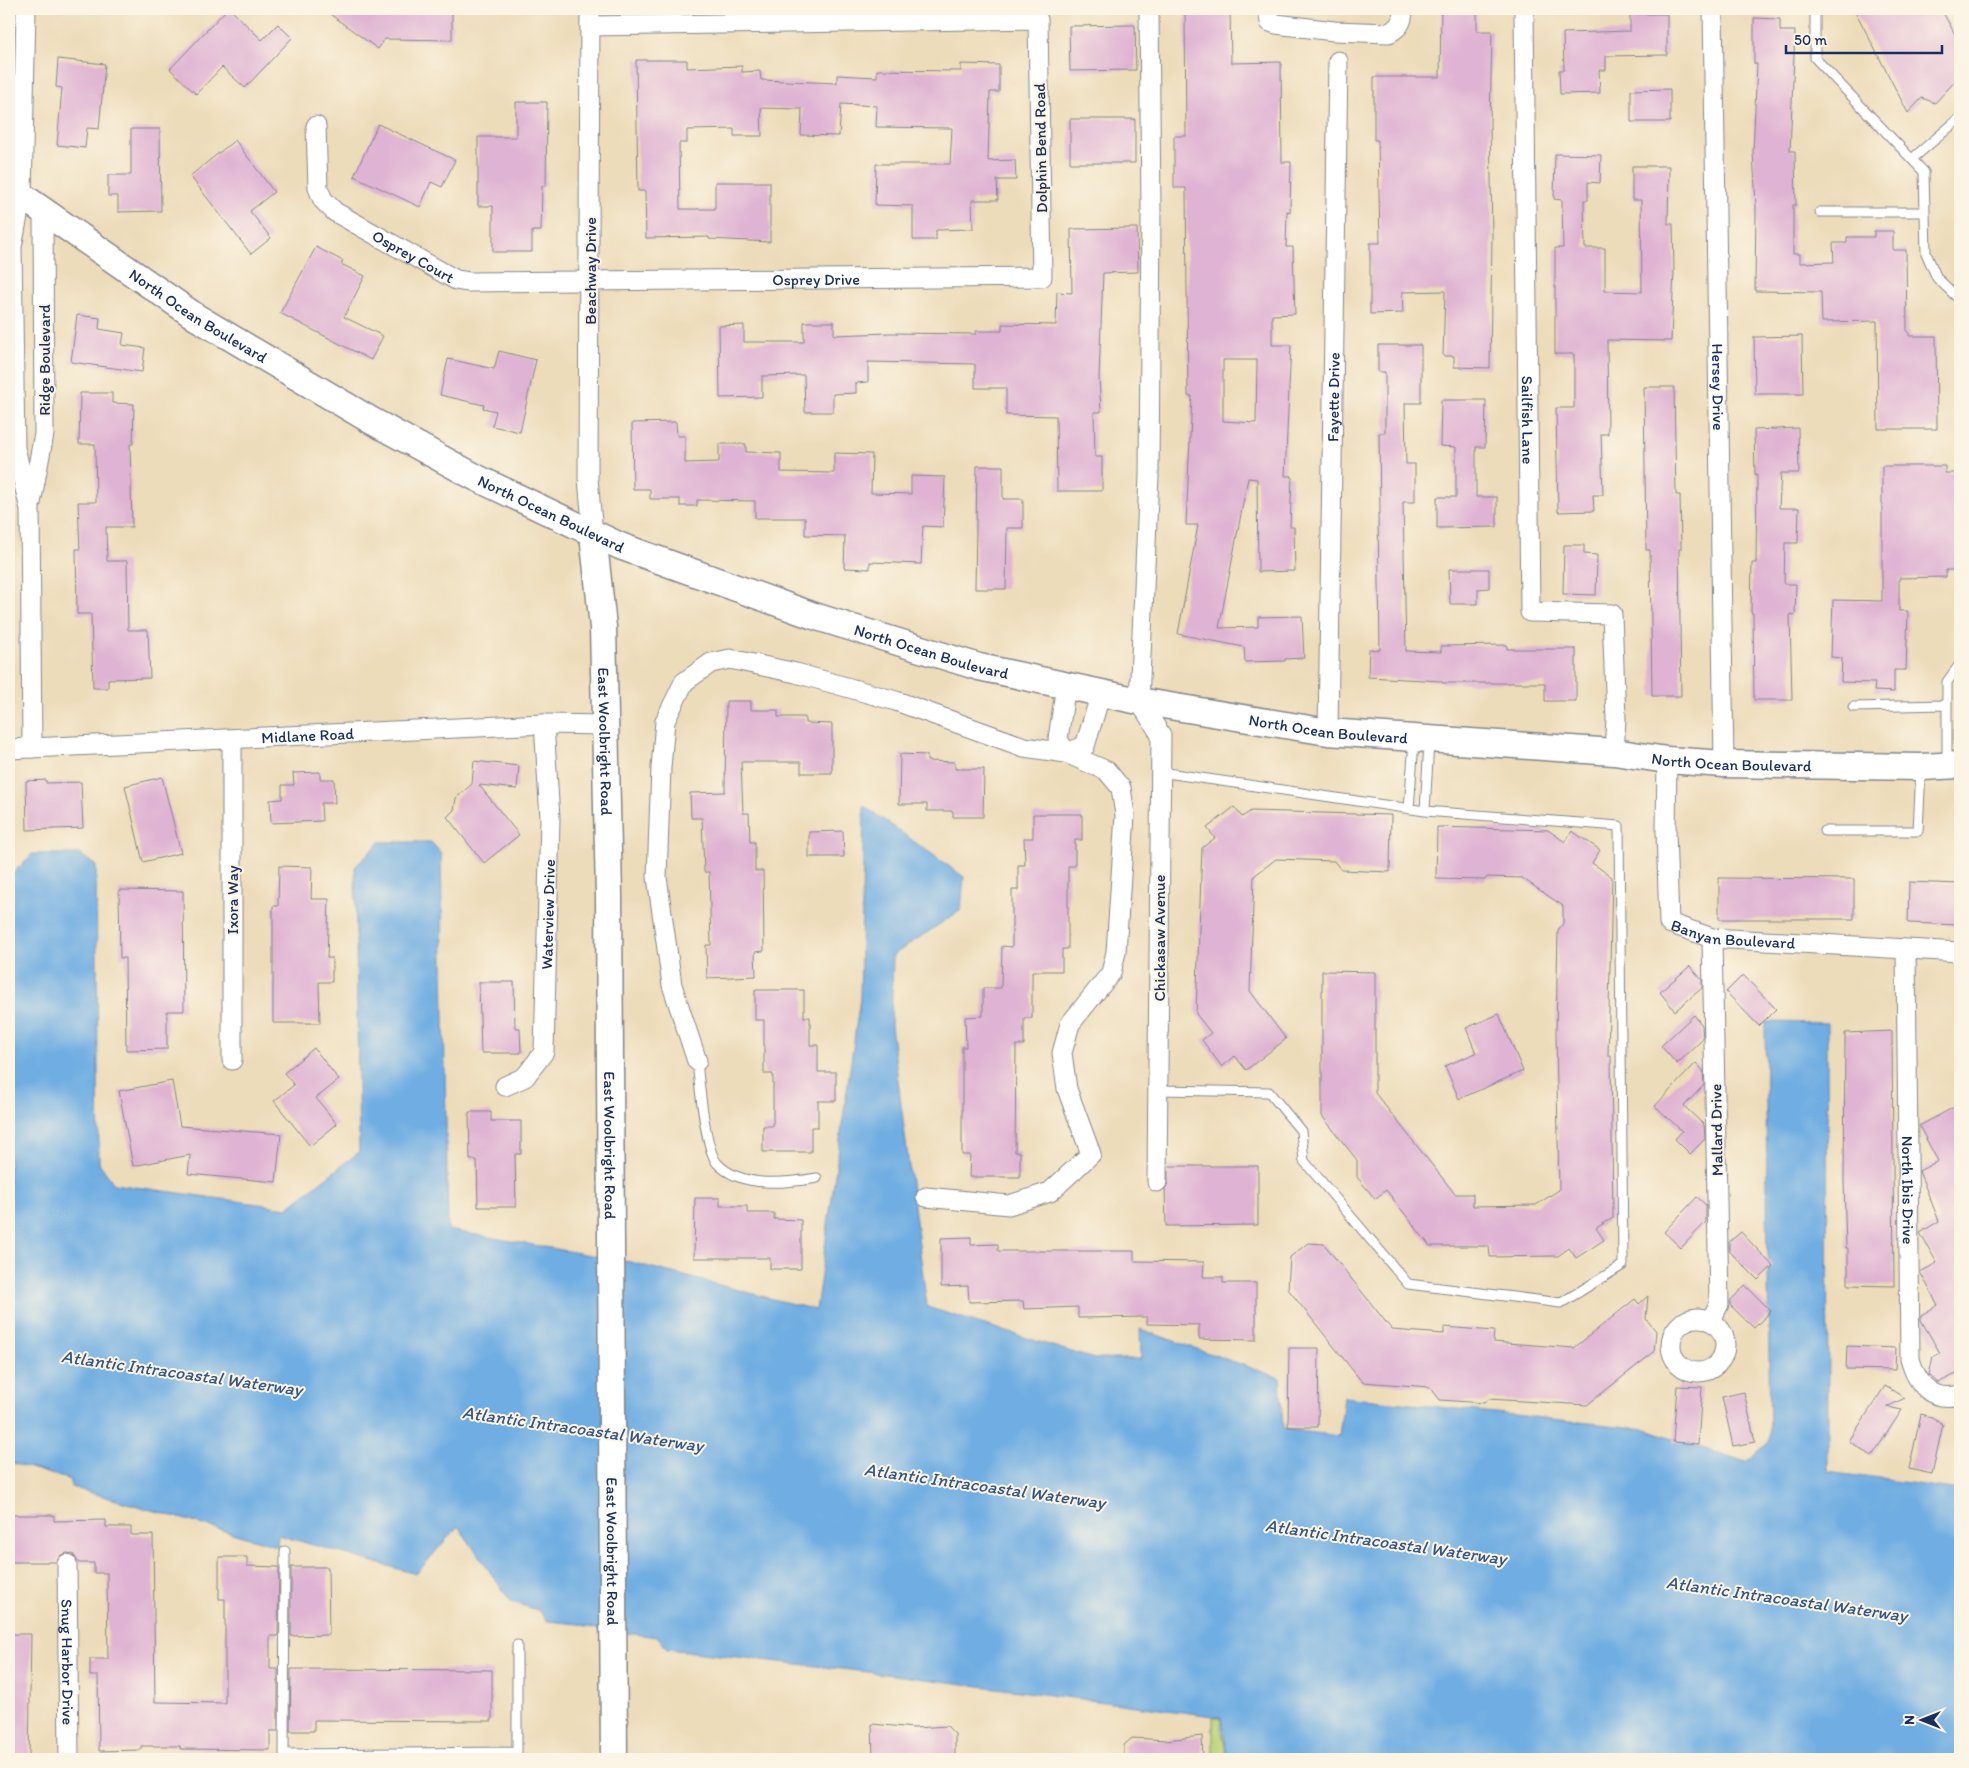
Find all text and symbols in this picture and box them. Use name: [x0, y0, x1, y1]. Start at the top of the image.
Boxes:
scale bar: [1786, 22, 1943, 54]
text: 50 m: [1794, 31, 1827, 49]
street label: Dolphin Bend Road: [1030, 83, 1051, 213]
street label: Beachway Drive: [581, 217, 600, 325]
street label: Osprey Court: [369, 226, 458, 287]
street label: North Ocean Boulevard: [126, 265, 271, 367]
street label: Osprey Drive: [772, 270, 860, 289]
street label: Ridge Boulevard: [35, 304, 54, 416]
street label: Hersey Drive: [1708, 343, 1728, 431]
street label: Fayette Drive: [1323, 352, 1344, 442]
street label: Sailfish Lane: [1518, 376, 1538, 464]
street label: North Ocean Boulevard: [475, 471, 628, 557]
street label: North Ocean Boulevard: [852, 620, 1011, 683]
street label: East Woolbright Road: [594, 667, 616, 816]
street label: North Ocean Boulevard: [1247, 710, 1409, 748]
street label: Midlane Road: [261, 724, 355, 747]
street label: North Ocean Boulevard: [1650, 749, 1812, 775]
street label: Waterview Drive: [537, 859, 559, 970]
street label: Ixora Way: [223, 865, 242, 935]
street label: Chickasaw Avenue: [1150, 874, 1169, 1002]
street label: Banyan Boulevard: [1668, 915, 1796, 953]
street label: East Woolbright Road: [600, 1071, 620, 1220]
street label: Mallard Drive: [1706, 1084, 1727, 1176]
street label: North Ibis Drive: [1898, 1135, 1918, 1245]
water label: Atlantic Intracoastal Waterway: [60, 1345, 306, 1401]
water label: Atlantic Intracoastal Waterway: [461, 1401, 707, 1457]
water label: Atlantic Intracoastal Waterway: [863, 1458, 1109, 1514]
street label: East Woolbright Road: [602, 1477, 622, 1626]
water label: Atlantic Intracoastal Waterway: [1264, 1514, 1510, 1570]
water label: Atlantic Intracoastal Waterway: [1665, 1571, 1911, 1627]
street label: Snug Harbor Drive: [57, 1599, 78, 1725]
north arrow: [1896, 1696, 1946, 1746]
text: N: [1901, 1715, 1918, 1725]

